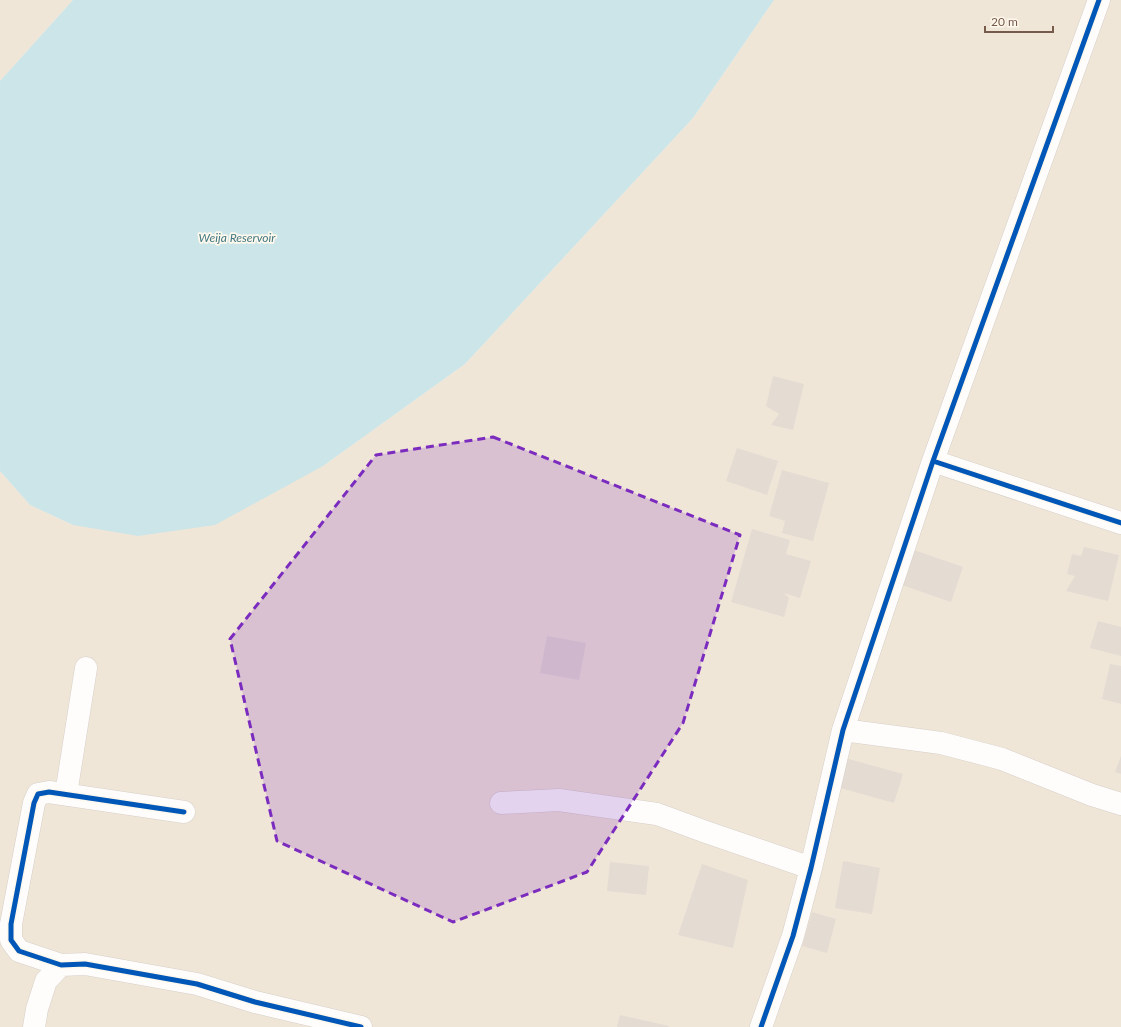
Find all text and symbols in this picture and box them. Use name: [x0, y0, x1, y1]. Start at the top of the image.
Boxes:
scale bar: [985, 8, 1053, 34]
text: 20 m: [991, 14, 1018, 29]
water label: Weija Reservoir: [199, 230, 276, 245]

